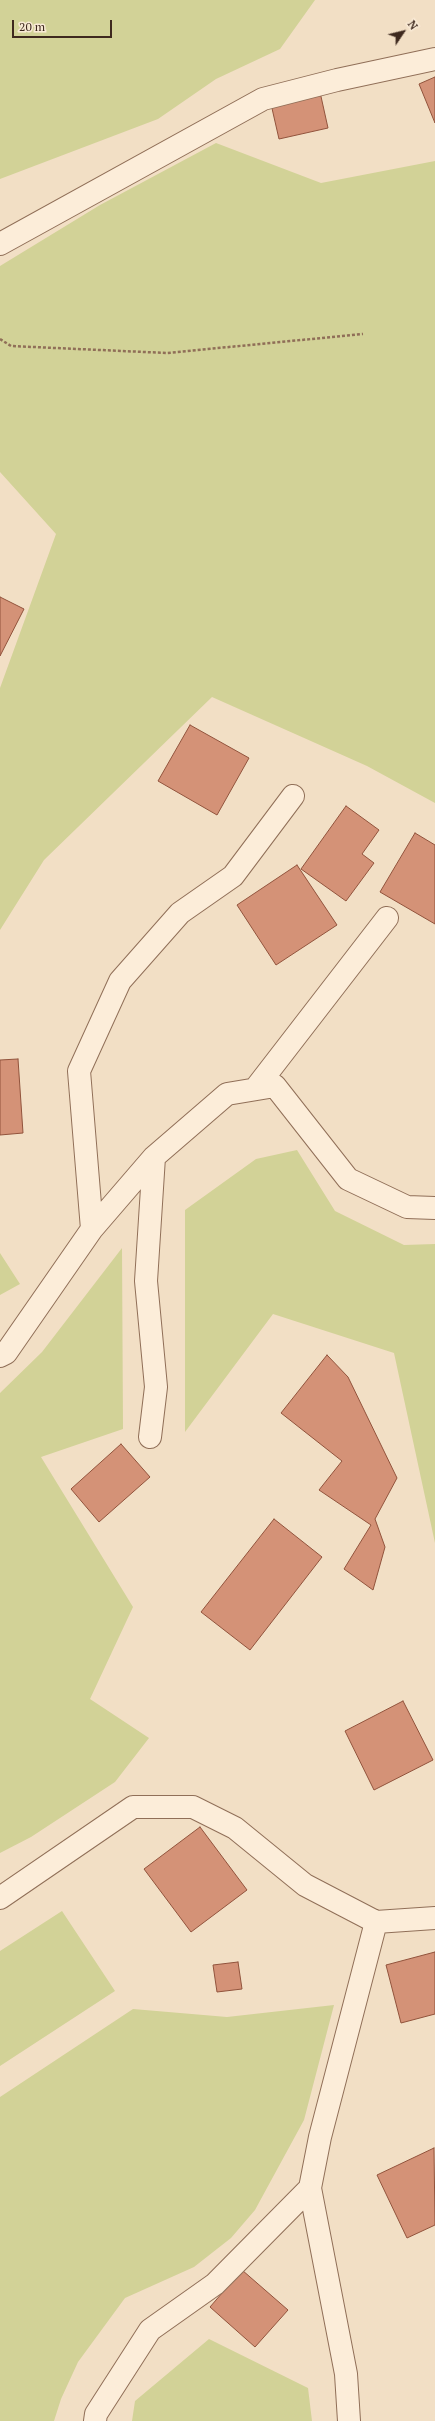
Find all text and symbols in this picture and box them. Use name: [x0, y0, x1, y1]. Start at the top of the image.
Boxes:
scale bar: [14, 12, 114, 38]
north arrow: [383, 12, 423, 52]
text: N: [405, 18, 421, 33]
text: 20 m: [19, 19, 45, 34]

